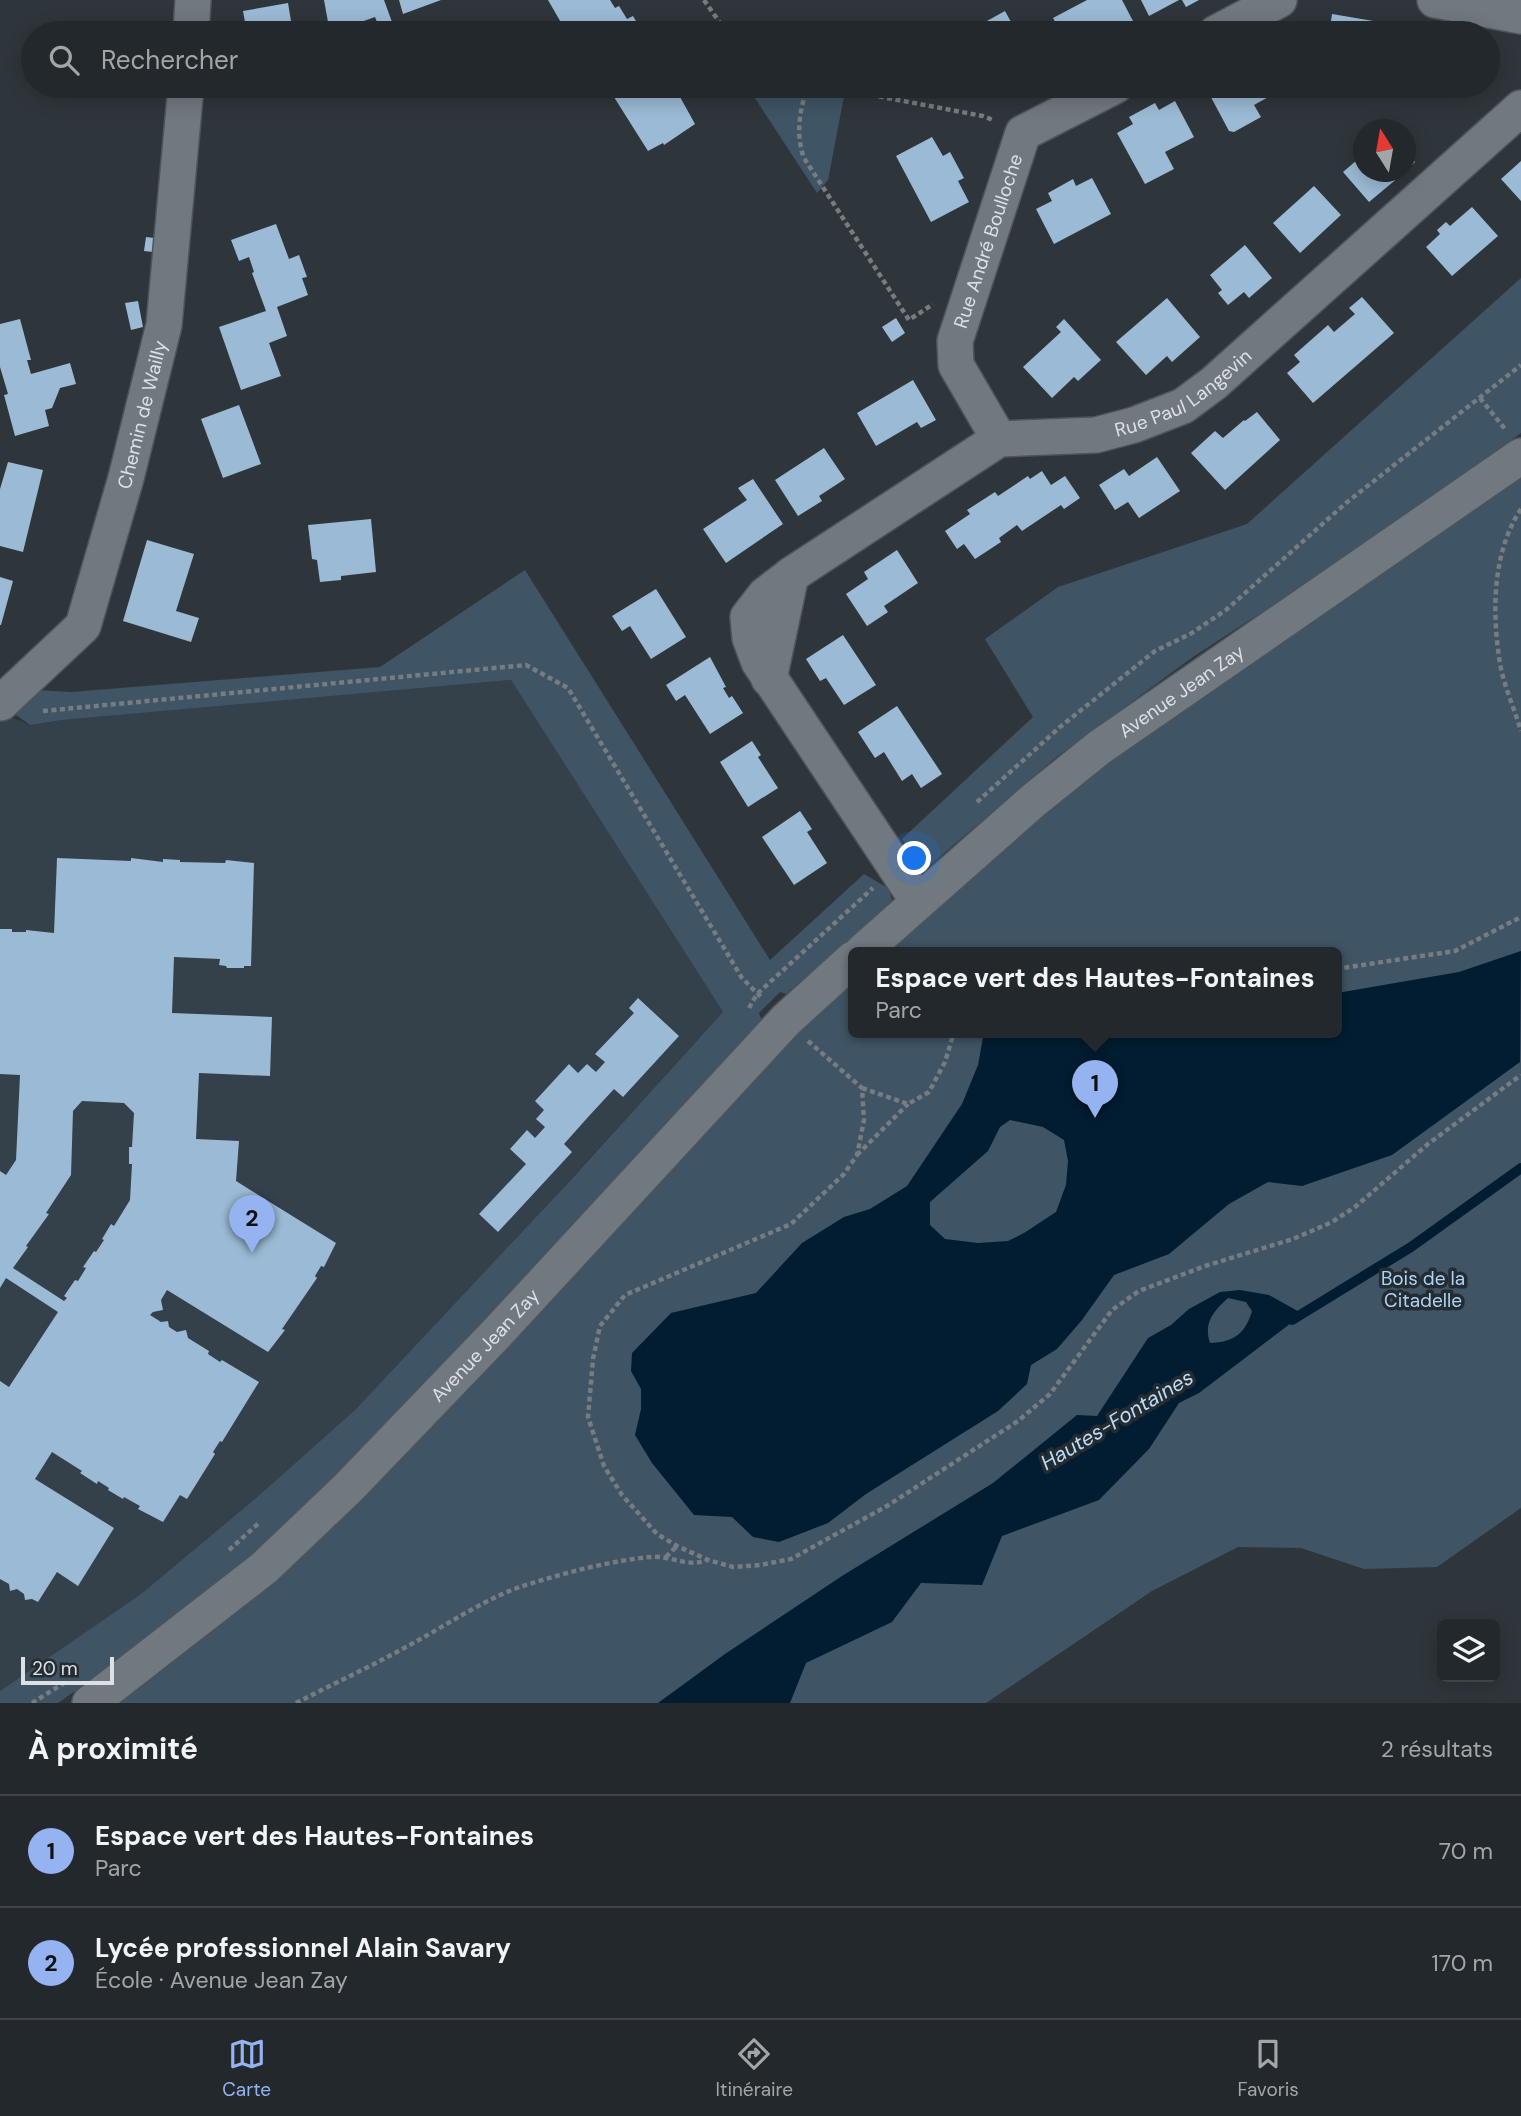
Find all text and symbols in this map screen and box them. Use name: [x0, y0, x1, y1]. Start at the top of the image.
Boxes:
search box: [21, 21, 1500, 98]
icon: search: [45, 41, 83, 79]
text: Rechercher: [101, 43, 238, 77]
north arrow: [1353, 119, 1416, 182]
street label: Rue André Boulloche: [948, 150, 1028, 331]
street label: Chemin de Wailly: [111, 337, 172, 492]
street label: Rue Paul Langevin: [1112, 343, 1256, 442]
street label: Avenue Jean Zay: [1114, 638, 1249, 743]
your location: [897, 841, 931, 875]
popup: [848, 947, 1342, 1038]
text: Espace vert des Hautes-Fontaines: [875, 961, 1315, 995]
text: Parc: [875, 995, 922, 1025]
pin: 1: [1072, 1060, 1118, 1118]
pin: 2: [229, 1195, 275, 1253]
park label: Bois de la Citadelle: [1381, 1266, 1465, 1313]
street label: Avenue Jean Zay: [425, 1283, 545, 1407]
water label: Hautes-Fontaines: [1035, 1363, 1199, 1477]
map controls: [1437, 1619, 1500, 1682]
button: layers: [1437, 1619, 1500, 1682]
scale bar: [21, 1654, 114, 1686]
text: 20 m: [32, 1656, 78, 1681]
text: À proximité: [28, 1729, 198, 1768]
text: 2 résultats: [1381, 1734, 1493, 1764]
text: Espace vert des Hautes-Fontaines: [95, 1819, 534, 1853]
text: 1: [47, 1836, 55, 1866]
text: 70 m: [1439, 1836, 1493, 1866]
text: Parc: [95, 1853, 142, 1883]
text: Lycée professionnel Alain Savary: [95, 1931, 511, 1965]
text: 2: [44, 1948, 58, 1978]
text: 170 m: [1432, 1948, 1493, 1978]
text: École · Avenue Jean Zay: [95, 1965, 348, 1995]
tab: Carte: [222, 2035, 271, 2102]
tab: Itinéraire: [715, 2035, 793, 2102]
tab: Favoris: [1237, 2035, 1299, 2102]

